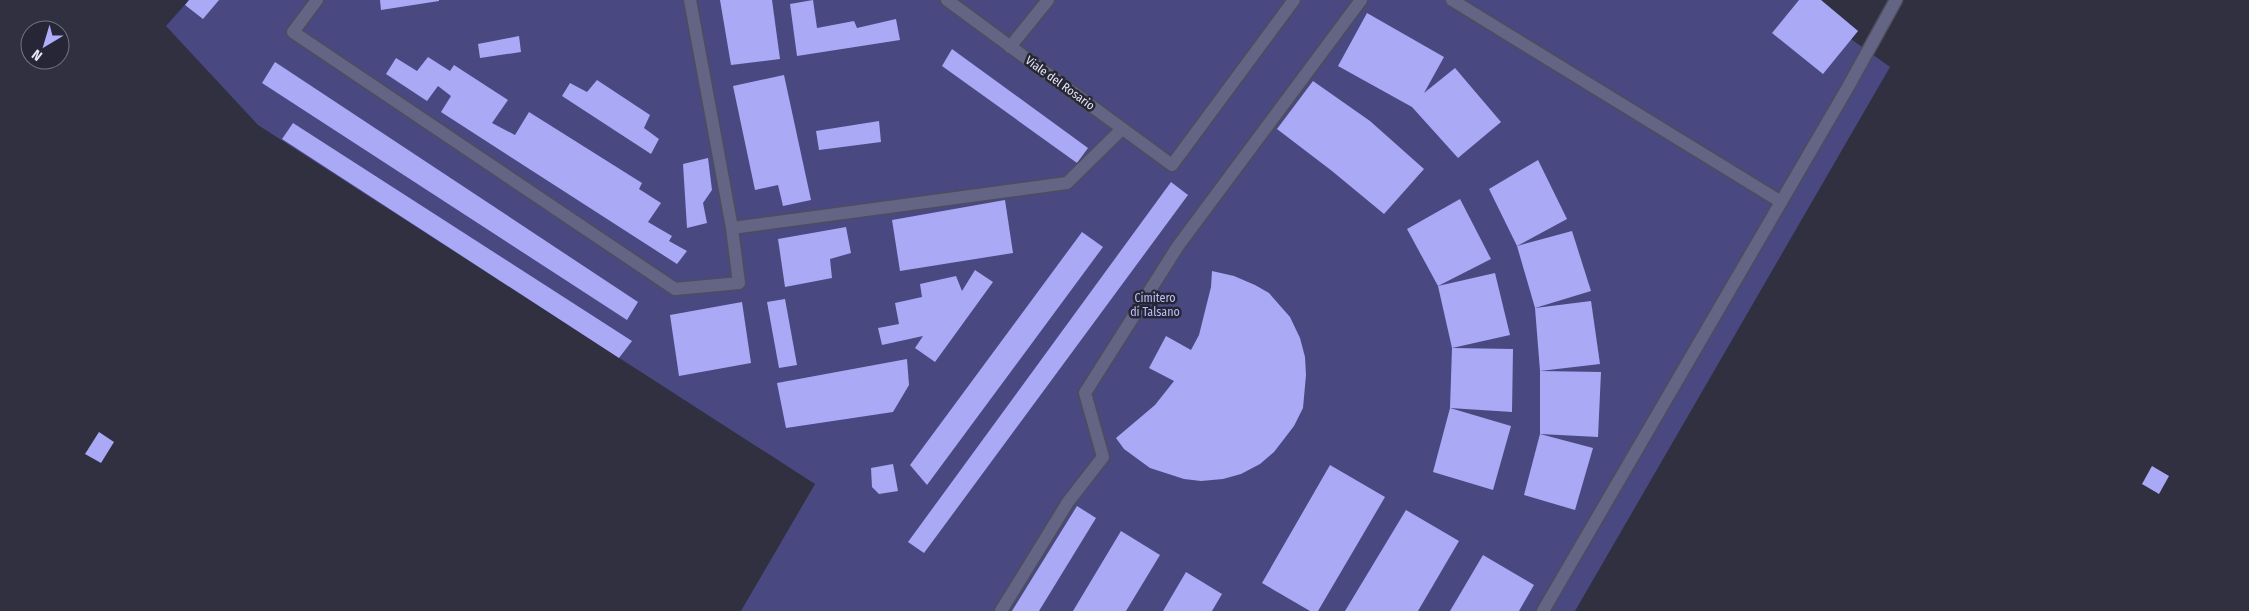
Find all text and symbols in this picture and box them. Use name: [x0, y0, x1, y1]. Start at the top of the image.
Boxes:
north arrow: [20, 20, 70, 70]
text: N: [29, 46, 46, 64]
street label: Viale del Rosario: [1023, 53, 1097, 113]
park label: Cimitero di Talsano: [1130, 291, 1180, 319]

